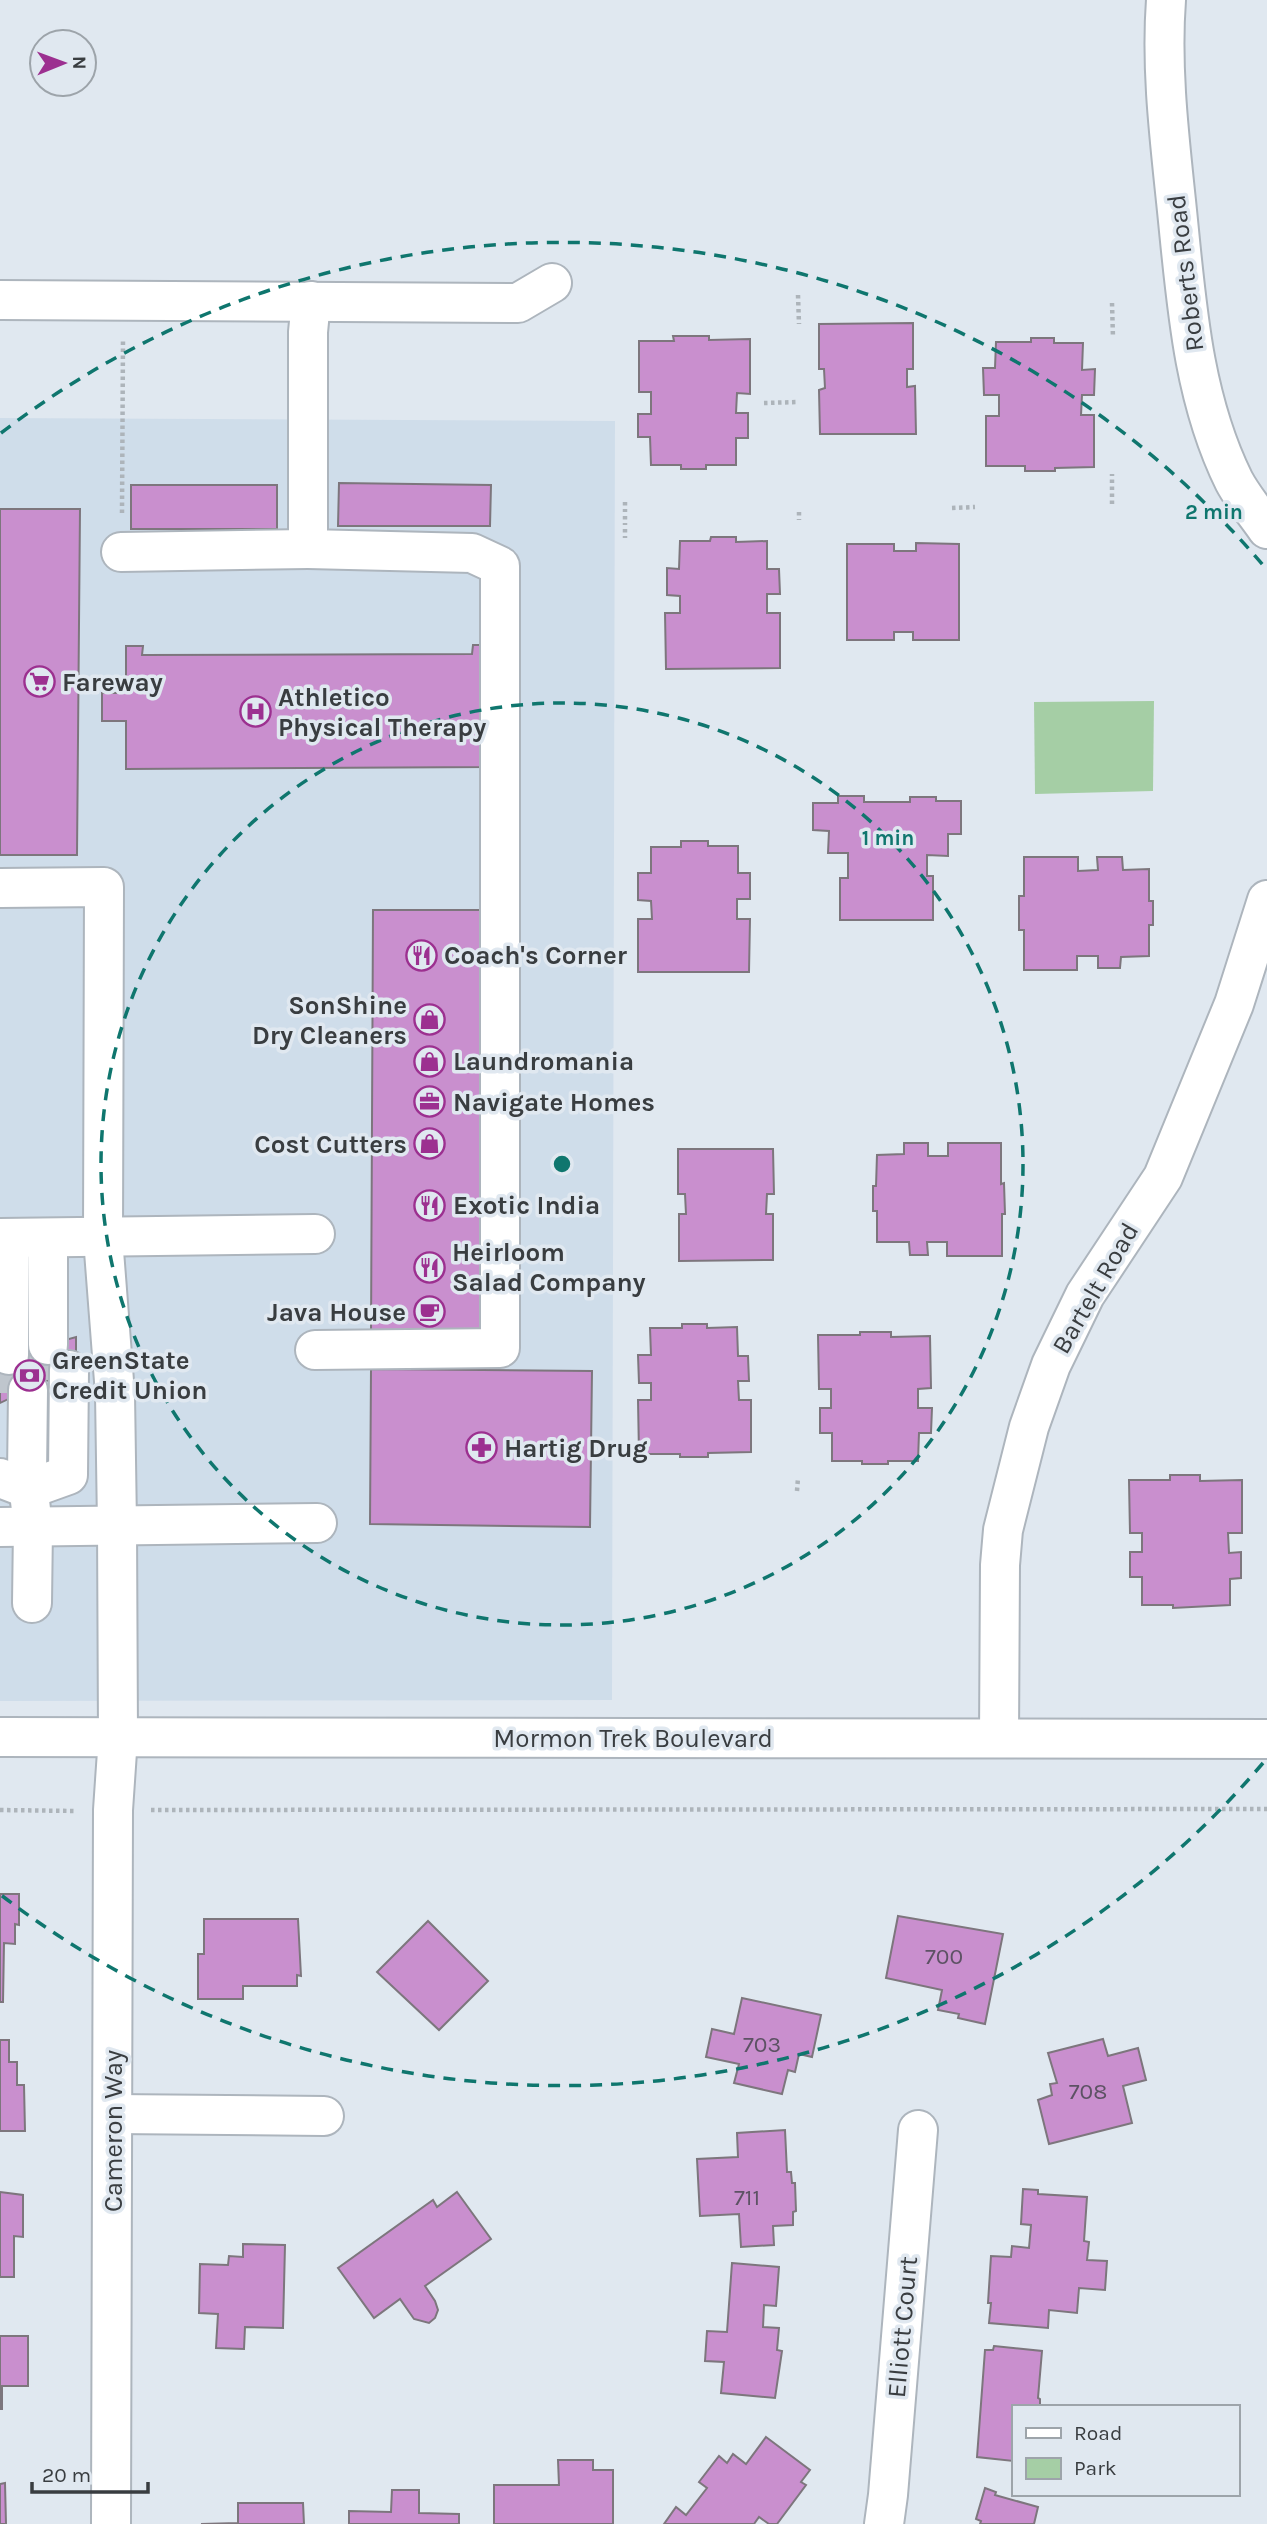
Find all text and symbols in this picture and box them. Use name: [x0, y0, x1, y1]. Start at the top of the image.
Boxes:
north arrow: [28, 28, 98, 98]
text: N: [68, 56, 90, 70]
street label: Roberts Road: [1160, 193, 1210, 353]
text: 2 min: [1185, 500, 1243, 524]
supermarket icon: Fareway: [22, 665, 56, 699]
place label: Fareway: [62, 667, 163, 698]
place label: Athletico Physical Therapy: [278, 682, 486, 743]
hospital icon: Athletico Physical Therapy: [238, 695, 272, 729]
text: 1 min: [862, 826, 914, 850]
restaurant icon: Coach's Corner: [404, 938, 438, 972]
place label: Coach's Corner: [444, 940, 628, 971]
place label: SonShine Dry Cleaners: [252, 990, 407, 1051]
shop icon: SonShine Dry Cleaners: [413, 1003, 447, 1037]
shop icon: Laundromania: [413, 1044, 447, 1078]
place label: Laundromania: [453, 1046, 634, 1077]
office icon: Navigate Homes: [413, 1085, 447, 1119]
place label: Navigate Homes: [453, 1087, 655, 1118]
shop icon: Cost Cutters: [413, 1127, 447, 1161]
place label: Cost Cutters: [254, 1129, 407, 1160]
centre of rings: [550, 1152, 574, 1176]
restaurant icon: Exotic India: [413, 1188, 447, 1222]
place label: Exotic India: [453, 1190, 600, 1221]
street label: Bartelt Road: [1045, 1217, 1145, 1359]
place label: Heirloom Salad Company: [452, 1237, 646, 1298]
restaurant icon: Heirloom Salad Company: [412, 1250, 446, 1284]
cafe icon: Java House: [412, 1295, 446, 1329]
place label: Java House: [267, 1297, 406, 1328]
place label: GreenState Credit Union: [52, 1345, 207, 1406]
bank icon: GreenState Credit Union: [12, 1358, 46, 1392]
pharmacy icon: Hartig Drug: [464, 1431, 498, 1465]
place label: Hartig Drug: [504, 1433, 648, 1464]
street label: Mormon Trek Boulevard: [493, 1723, 773, 1754]
house number: 700: [925, 1943, 963, 1970]
house number: 703: [743, 2031, 781, 2058]
street label: Cameron Way: [98, 2050, 129, 2212]
house number: 708: [1069, 2078, 1107, 2105]
house number: 711: [734, 2184, 760, 2211]
street label: Elliott Court: [881, 2255, 924, 2399]
legend: [1012, 2405, 1239, 2496]
text: Road: [1074, 2421, 1122, 2445]
scale bar: [32, 2450, 147, 2494]
text: Park: [1074, 2456, 1117, 2480]
text: 20 m: [42, 2463, 91, 2487]

